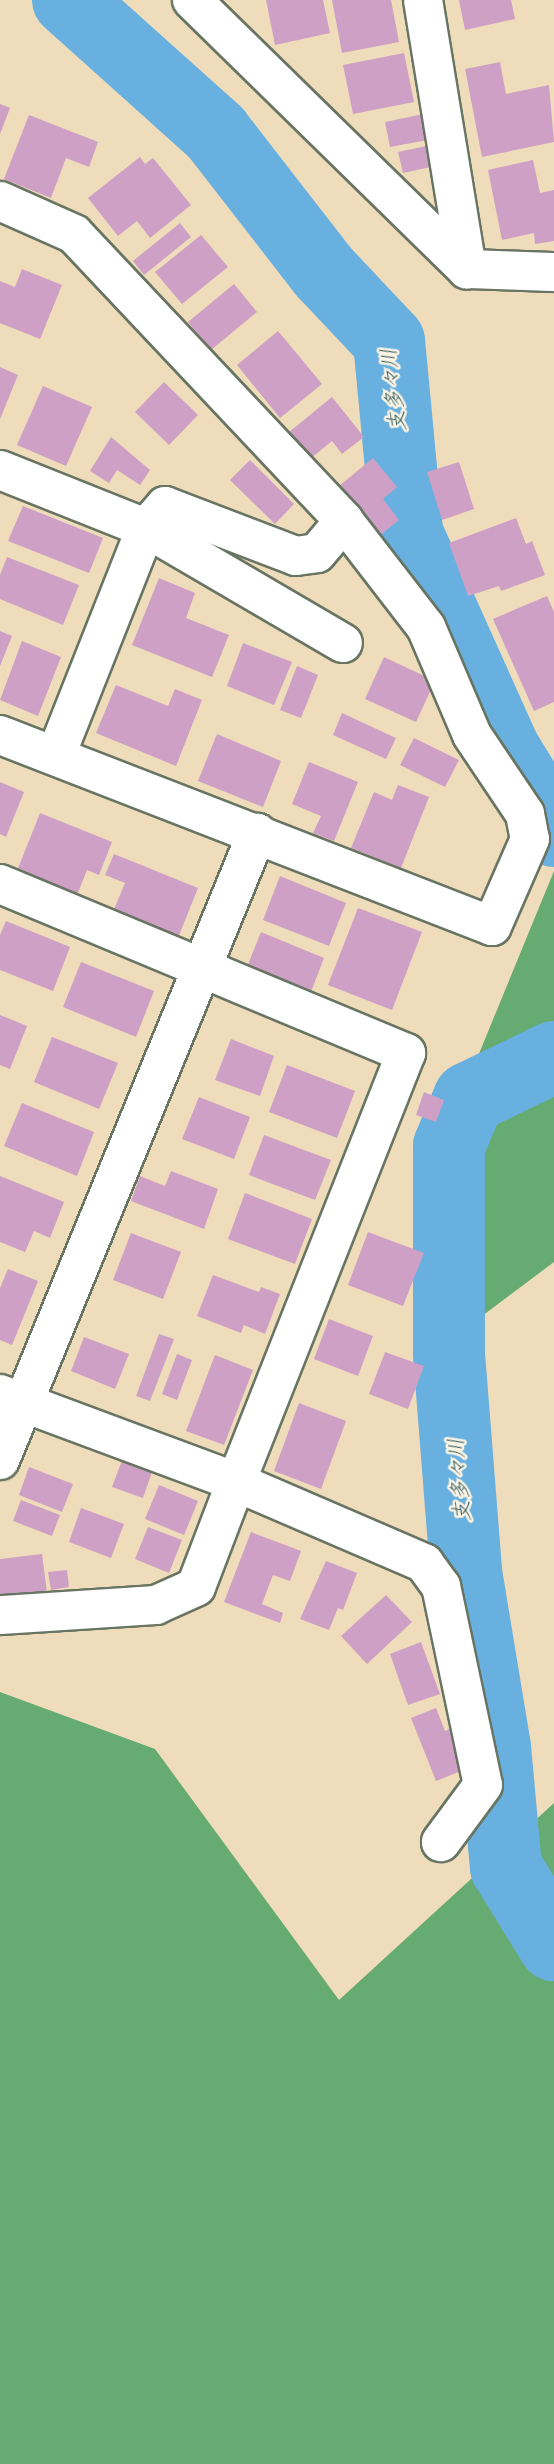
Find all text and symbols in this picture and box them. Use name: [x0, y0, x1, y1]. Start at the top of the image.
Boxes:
water label: 支多々川: [375, 347, 411, 433]
water label: 支多々川: [443, 1437, 475, 1523]

